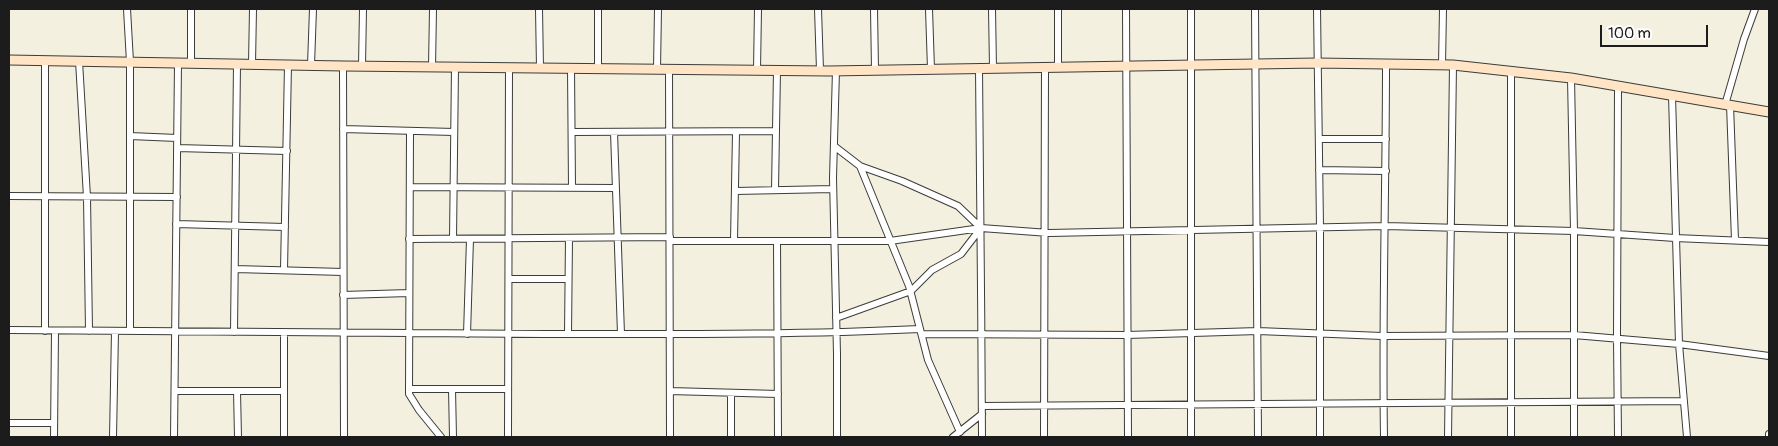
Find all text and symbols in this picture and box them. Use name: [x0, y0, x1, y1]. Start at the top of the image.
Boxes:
scale bar: [1603, 15, 1710, 47]
text: 100 m: [1608, 24, 1651, 43]

